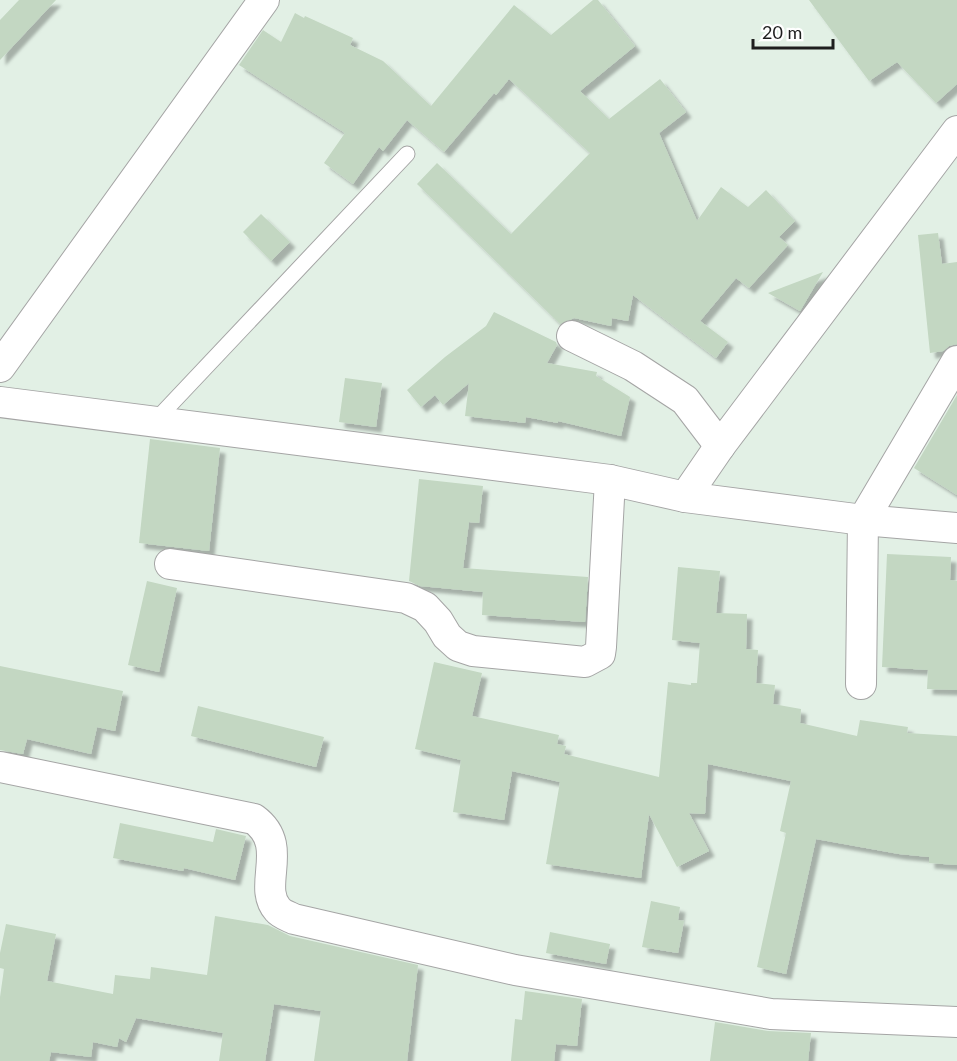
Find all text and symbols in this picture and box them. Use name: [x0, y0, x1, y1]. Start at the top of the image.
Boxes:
scale bar: [753, 12, 832, 50]
text: 20 m: [762, 21, 802, 43]

